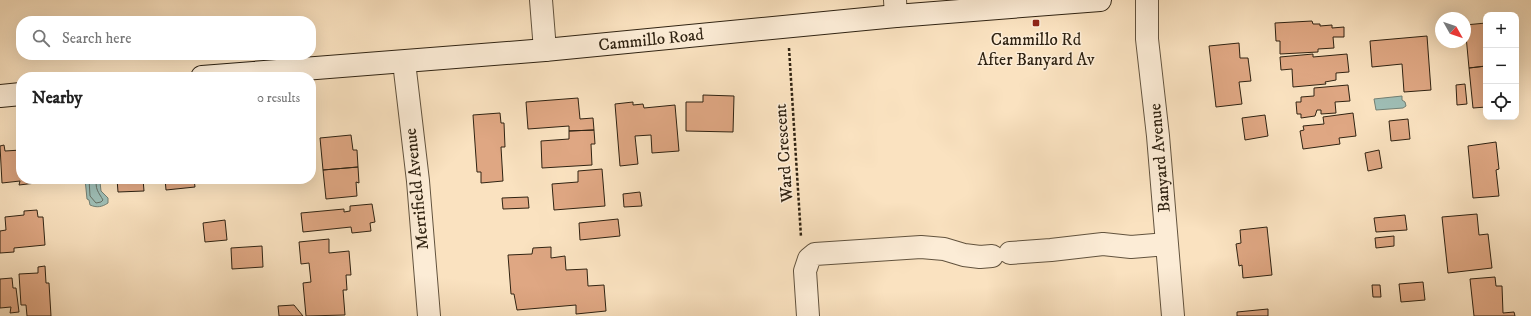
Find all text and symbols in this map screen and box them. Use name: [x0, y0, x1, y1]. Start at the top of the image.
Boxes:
north arrow: [1435, 12, 1471, 48]
map controls: [1483, 12, 1519, 120]
button: +: [1483, 12, 1519, 48]
search box: [16, 16, 316, 60]
marker: Cammillo Rd After Banyard Av: [1031, 18, 1041, 28]
street label: Cammillo Road: [597, 23, 705, 56]
icon: search: [30, 27, 52, 49]
text: Search here: [62, 29, 131, 48]
place label: Cammillo Rd After Banyard Av: [977, 29, 1095, 71]
button: −: [1483, 48, 1519, 84]
button: locate: [1483, 84, 1519, 120]
text: Nearby: [32, 87, 82, 109]
text: 0 results: [257, 90, 300, 106]
street label: Ward Crescent: [770, 102, 798, 204]
street label: Banyard Avenue: [1144, 103, 1176, 213]
street label: Merrifield Avenue: [400, 127, 434, 251]

